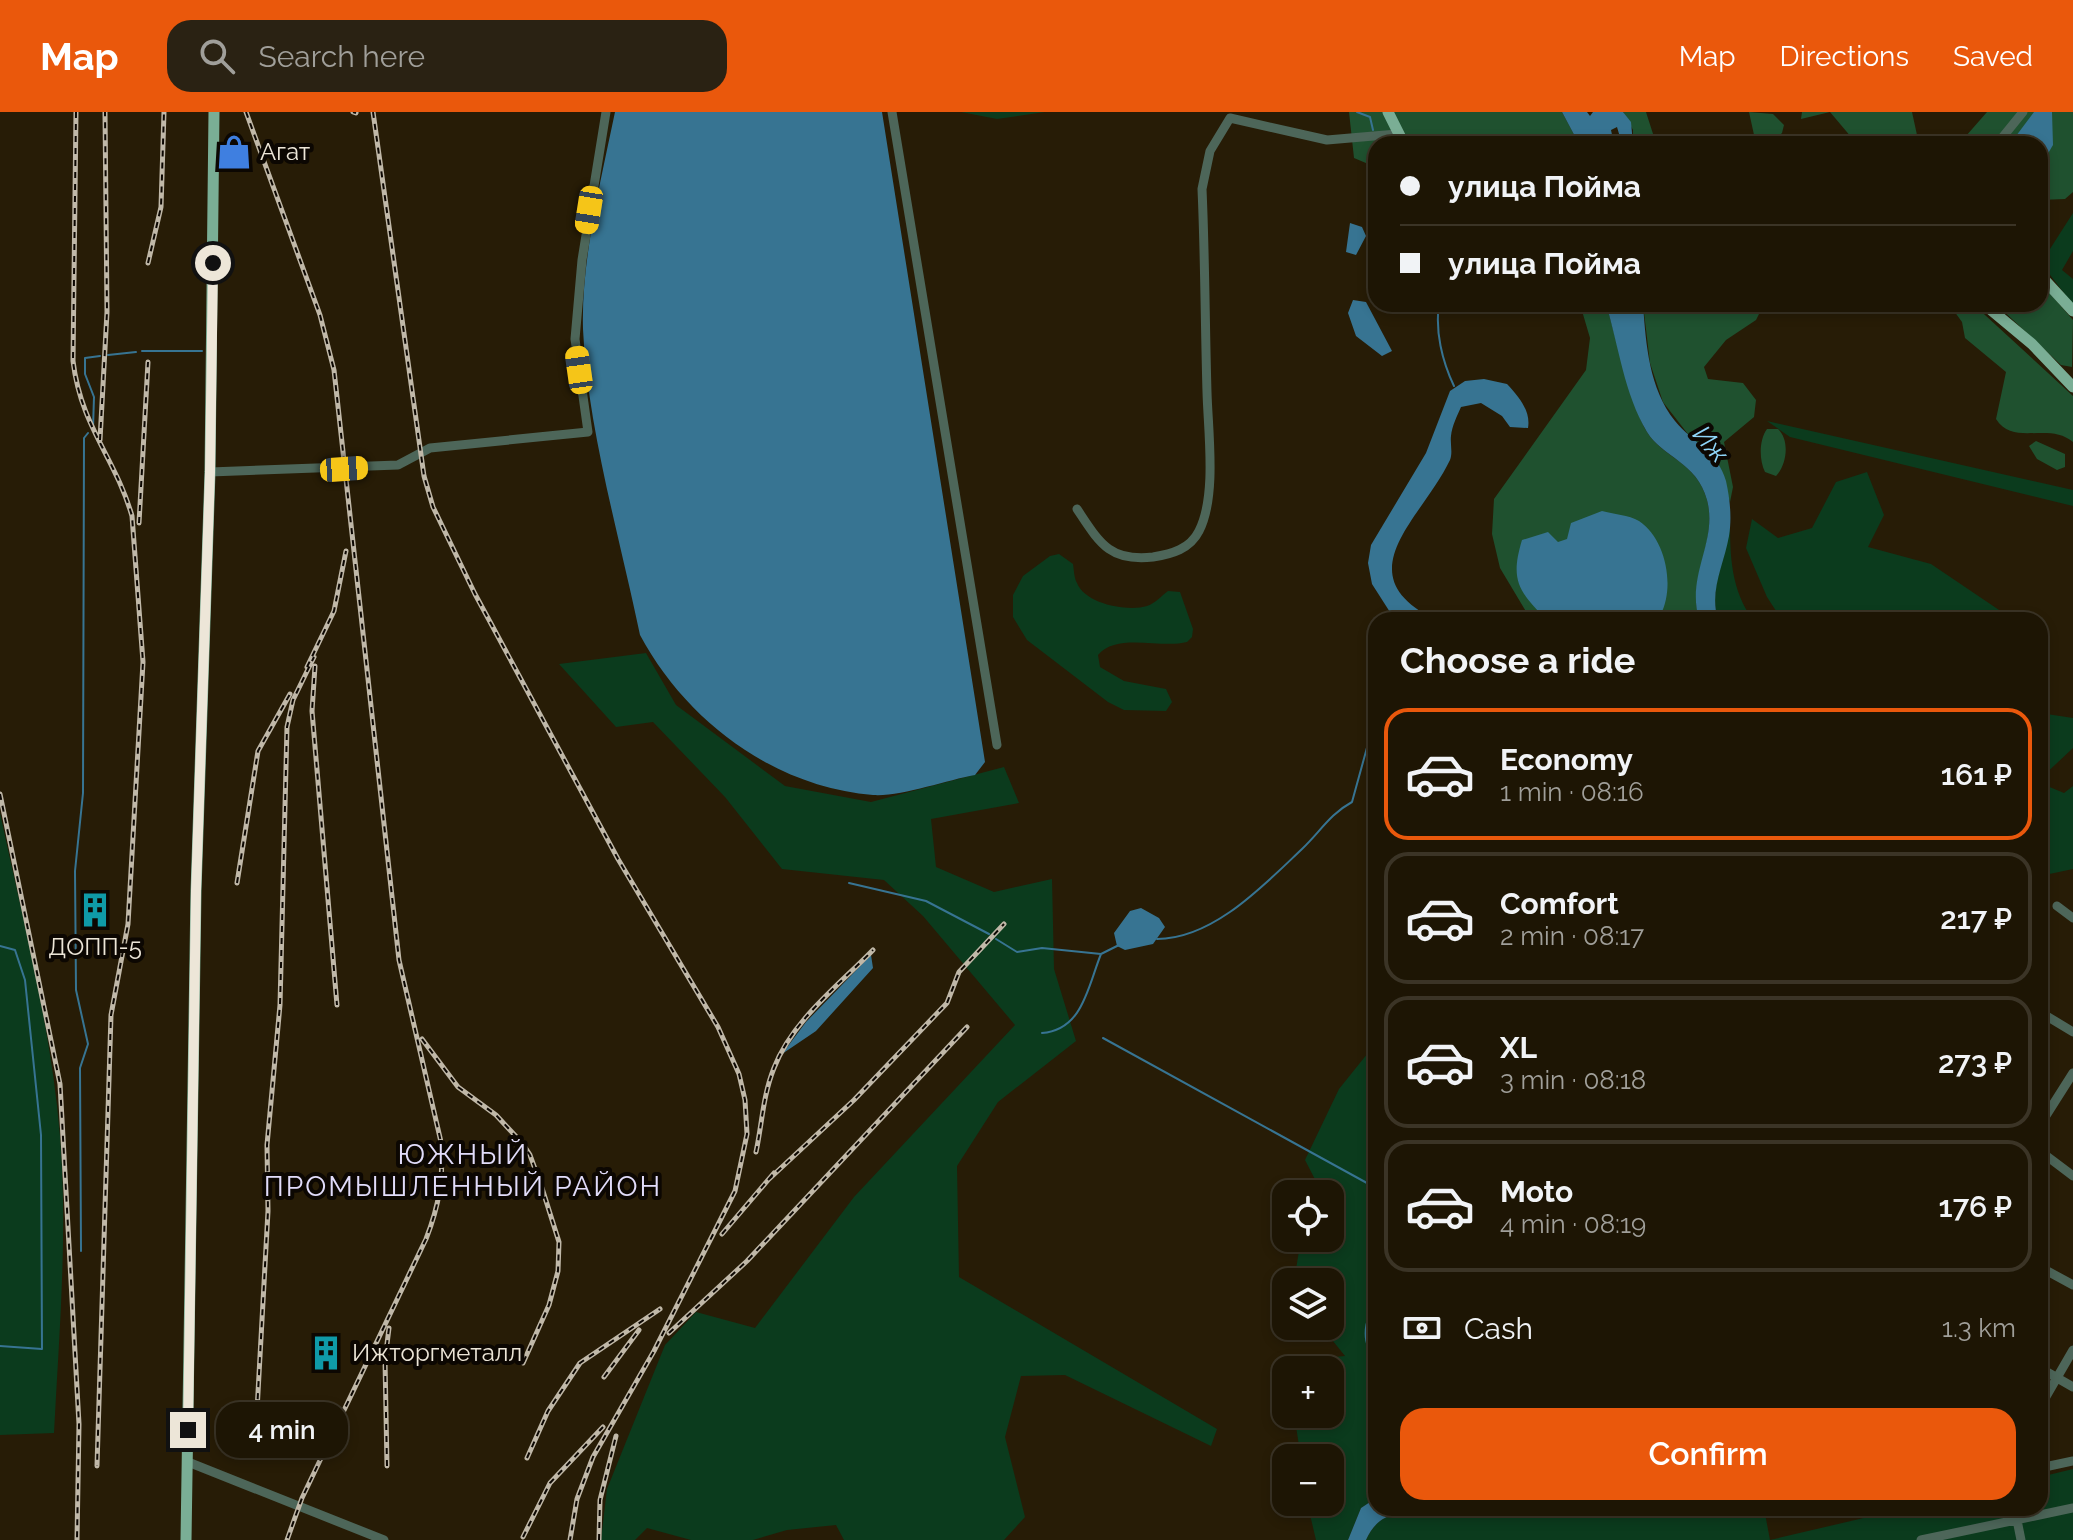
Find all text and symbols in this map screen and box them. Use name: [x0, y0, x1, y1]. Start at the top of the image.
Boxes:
search box: [167, 20, 727, 92]
text: Map: [40, 34, 119, 79]
icon: search: [195, 34, 239, 78]
text: Search here: [259, 39, 425, 74]
text: Map: [1679, 40, 1736, 73]
text: Directions: [1780, 40, 1909, 73]
text: Saved: [1953, 40, 2033, 73]
shop icon: Агат: [215, 133, 253, 171]
place label: Агат: [260, 137, 311, 166]
text: улица Пойма: [1448, 169, 1641, 204]
car: [573, 184, 605, 236]
route start: [195, 245, 231, 281]
text: улица Пойма: [1448, 246, 1641, 281]
car: [564, 345, 594, 395]
water label: Иж: [1687, 420, 1735, 469]
car: [319, 455, 369, 483]
text: Choose a ride: [1400, 639, 1635, 681]
icon: car: [1404, 738, 1476, 810]
text: Economy: [1500, 742, 1633, 777]
text: 161 ₽: [1941, 757, 2012, 792]
text: 1 min · 08:16: [1500, 777, 1644, 807]
icon: car: [1404, 882, 1476, 954]
text: Comfort: [1500, 886, 1619, 921]
building icon: ДОПП-5: [76, 891, 114, 929]
text: 217 ₽: [1940, 901, 2012, 936]
text: 2 min · 08:17: [1500, 921, 1644, 951]
place label: ДОПП-5: [48, 932, 142, 961]
icon: car: [1404, 1026, 1476, 1098]
text: XL: [1500, 1030, 1537, 1065]
text: 273 ₽: [1938, 1045, 2012, 1080]
text: 3 min · 08:18: [1500, 1065, 1646, 1095]
district label: ЮЖНЫЙ ПРОМЫШЛЕННЫЙ РАЙОН: [264, 1138, 662, 1203]
icon: car: [1404, 1170, 1476, 1242]
text: Moto: [1500, 1174, 1573, 1209]
map controls: [1272, 1180, 1344, 1516]
button: locate: [1272, 1180, 1344, 1252]
text: 176 ₽: [1939, 1189, 2012, 1224]
text: 4 min · 08:19: [1500, 1209, 1646, 1239]
button: layers: [1272, 1268, 1344, 1340]
icon: cash: [1400, 1306, 1444, 1350]
text: Cash: [1464, 1311, 1533, 1346]
text: 1.3 km: [1942, 1313, 2016, 1343]
building icon: Ижторгметалл: [307, 1334, 345, 1372]
place label: Ижторгметалл: [352, 1338, 522, 1367]
button: +: [1272, 1356, 1344, 1428]
callout: 4 min: [216, 1402, 348, 1458]
button: Confirm: [1400, 1408, 2016, 1500]
route end: [170, 1412, 206, 1448]
text: 4 min: [248, 1415, 316, 1445]
button: −: [1272, 1444, 1344, 1516]

